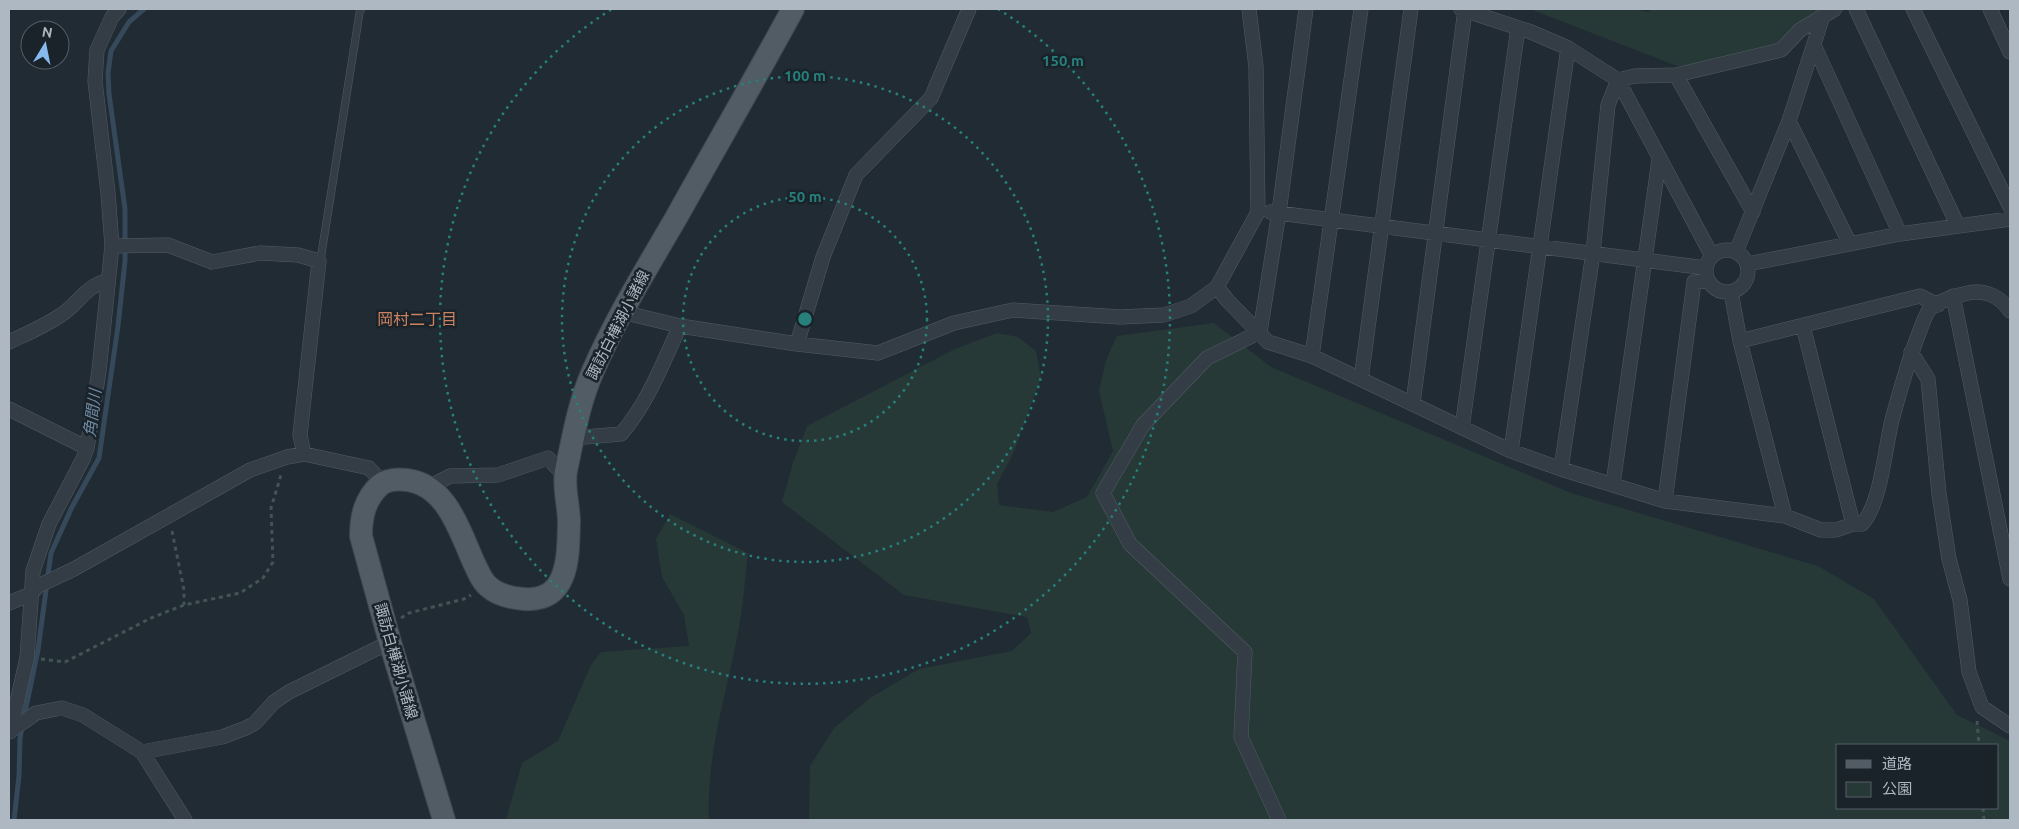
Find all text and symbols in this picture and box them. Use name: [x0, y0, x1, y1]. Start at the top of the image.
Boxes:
north arrow: [20, 20, 70, 70]
text: N: [41, 23, 54, 41]
text: 150 m: [1042, 52, 1084, 69]
text: 100 m: [784, 67, 826, 84]
text: 50 m: [788, 188, 822, 205]
street label: 諏訪白樺湖小諸線: [583, 267, 652, 382]
district label: 岡村二丁目: [377, 310, 457, 328]
centre of rings: [796, 310, 814, 328]
water label: 角間川: [80, 386, 104, 438]
street label: 諏訪白樺湖小諸線: [372, 601, 421, 721]
legend: [1836, 744, 1999, 809]
text: 道路: [1882, 755, 1912, 772]
text: 公園: [1882, 780, 1912, 797]

